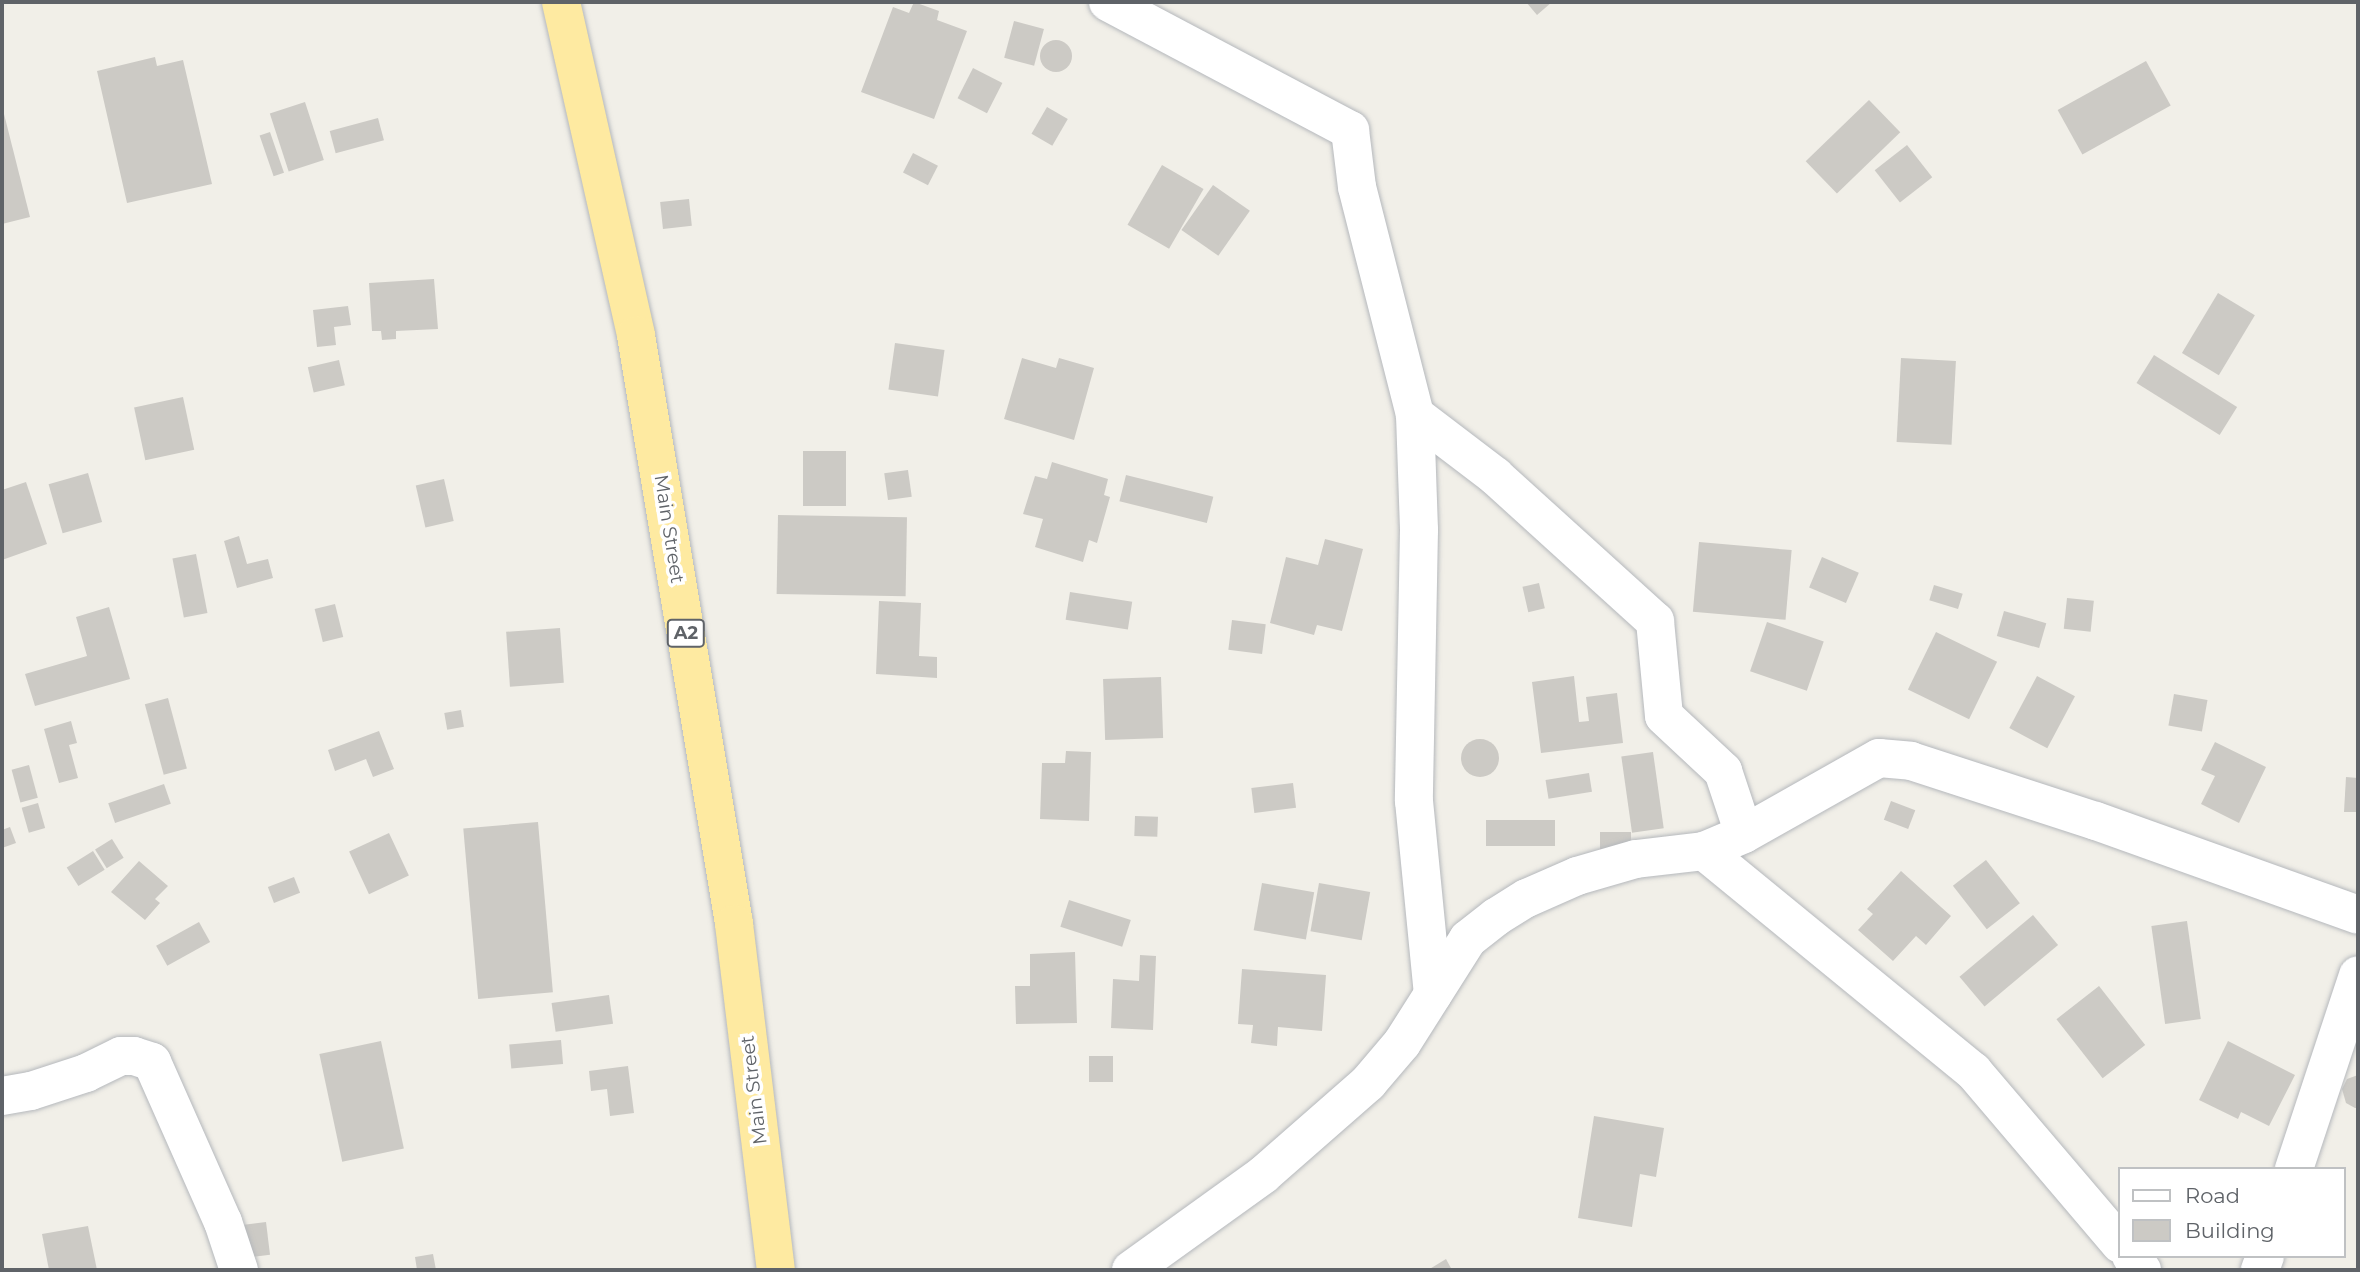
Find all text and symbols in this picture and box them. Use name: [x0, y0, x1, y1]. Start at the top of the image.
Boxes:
street label: Main Street: [649, 473, 689, 585]
road number: A2: [667, 618, 705, 648]
street label: Main Street: [736, 1034, 772, 1146]
legend: [2118, 1167, 2346, 1258]
text: Road: [2185, 1183, 2240, 1208]
text: Building: [2185, 1218, 2275, 1243]

